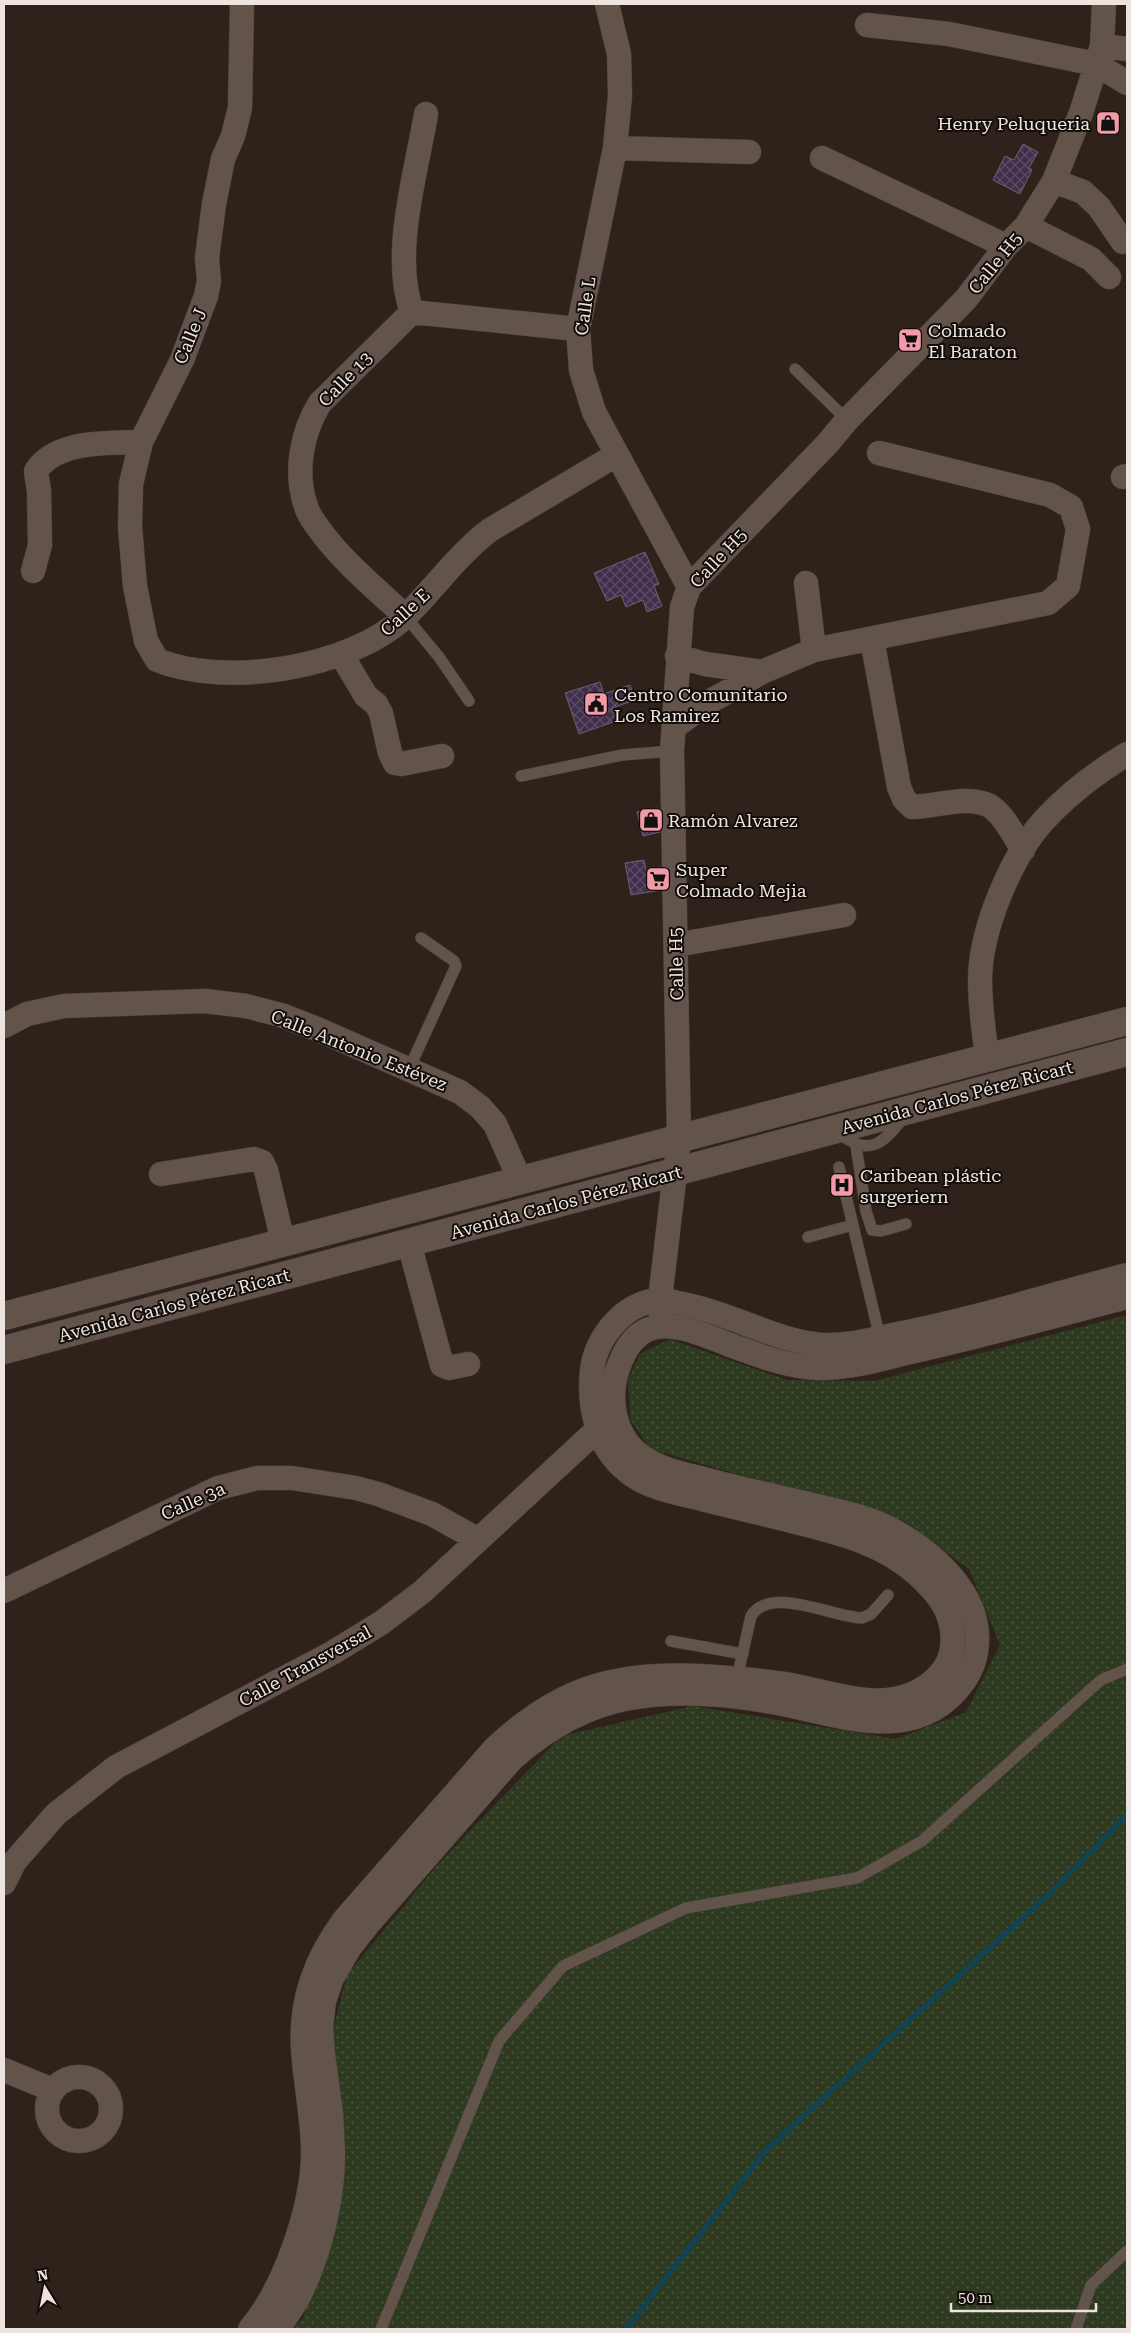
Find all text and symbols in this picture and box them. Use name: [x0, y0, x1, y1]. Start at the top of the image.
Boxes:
shop icon: Henry Peluqueria: [1095, 110, 1121, 136]
place label: Henry Peluqueria: [938, 113, 1090, 134]
street label: Calle H5: [964, 228, 1026, 298]
street label: Calle L: [570, 275, 600, 337]
street label: Calle J: [169, 305, 211, 367]
place label: Colmado El Baraton: [928, 320, 1018, 362]
supermarket icon: Colmado El Baraton: [897, 327, 923, 353]
street label: Calle 13: [314, 347, 376, 411]
street label: Calle H5: [685, 524, 751, 592]
street label: Calle E: [376, 584, 434, 640]
place label: Centro Comunitario Los Ramirez: [614, 684, 787, 726]
public building icon: Centro Comunitario Los Ramirez: [583, 691, 609, 717]
shop icon: Ramón Alvarez: [638, 807, 664, 833]
place label: Ramón Alvarez: [668, 810, 798, 831]
place label: Super Colmado Mejia: [676, 859, 807, 901]
supermarket icon: Super Colmado Mejia: [645, 866, 671, 892]
street label: Calle H5: [665, 927, 687, 1001]
street label: Calle Antonio Estévez: [268, 1005, 450, 1095]
street label: Avenida Carlos Pérez Ricart: [839, 1056, 1075, 1138]
street label: Avenida Carlos Pérez Ricart: [448, 1161, 684, 1243]
place label: Caribean plástic surgeriern: [860, 1165, 1001, 1207]
hospital icon: Caribean plástic surgeriern: [829, 1172, 855, 1198]
street label: Avenida Carlos Pérez Ricart: [56, 1264, 292, 1346]
street label: Calle 3a: [158, 1477, 229, 1524]
street label: Calle Transversal: [235, 1621, 375, 1711]
north arrow: [20, 2263, 70, 2313]
text: N: [36, 2266, 50, 2284]
scale bar: [951, 2280, 1096, 2312]
text: 50 m: [958, 2289, 993, 2307]

